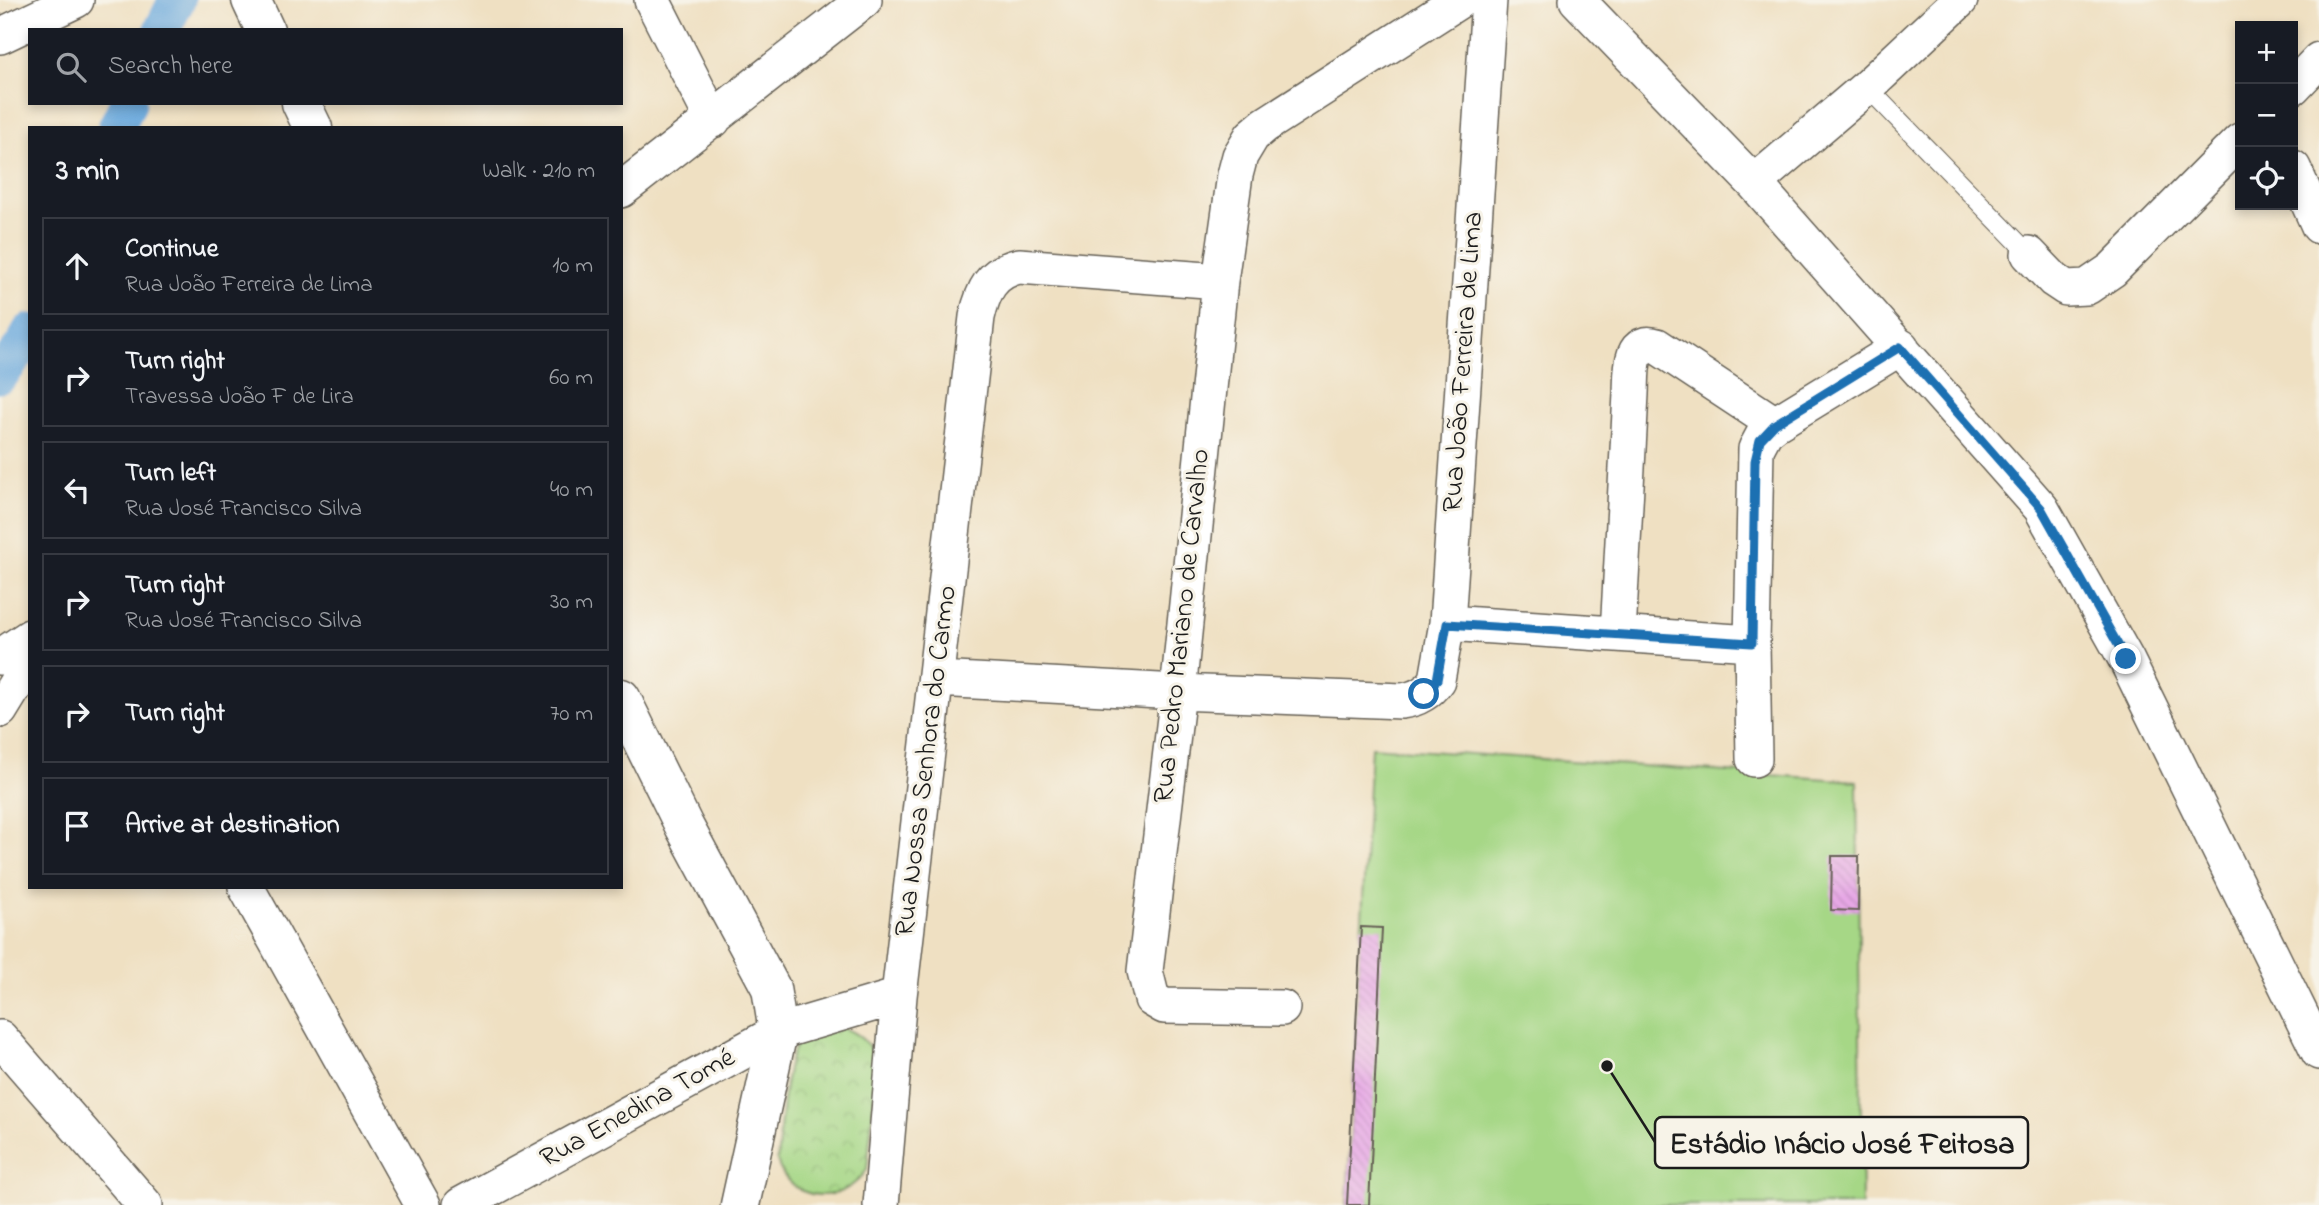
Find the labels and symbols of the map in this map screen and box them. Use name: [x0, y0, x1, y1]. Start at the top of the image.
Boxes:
street label: Rua João Ferreira de Lima: [1433, 210, 1495, 514]
street label: Rua Pedro Mariano de Carvalho: [1144, 447, 1222, 805]
street label: Rua Nossa Senhora do Carmo: [885, 583, 969, 939]
route end: [2110, 643, 2141, 674]
route start: [1408, 678, 1439, 709]
street label: Rua Enedina Tomé: [533, 1038, 743, 1180]
callout: Estádio Inácio José Feitosa: [1655, 1117, 2028, 1168]
text: Estádio Inácio José Feitosa: [1670, 1124, 2014, 1168]

